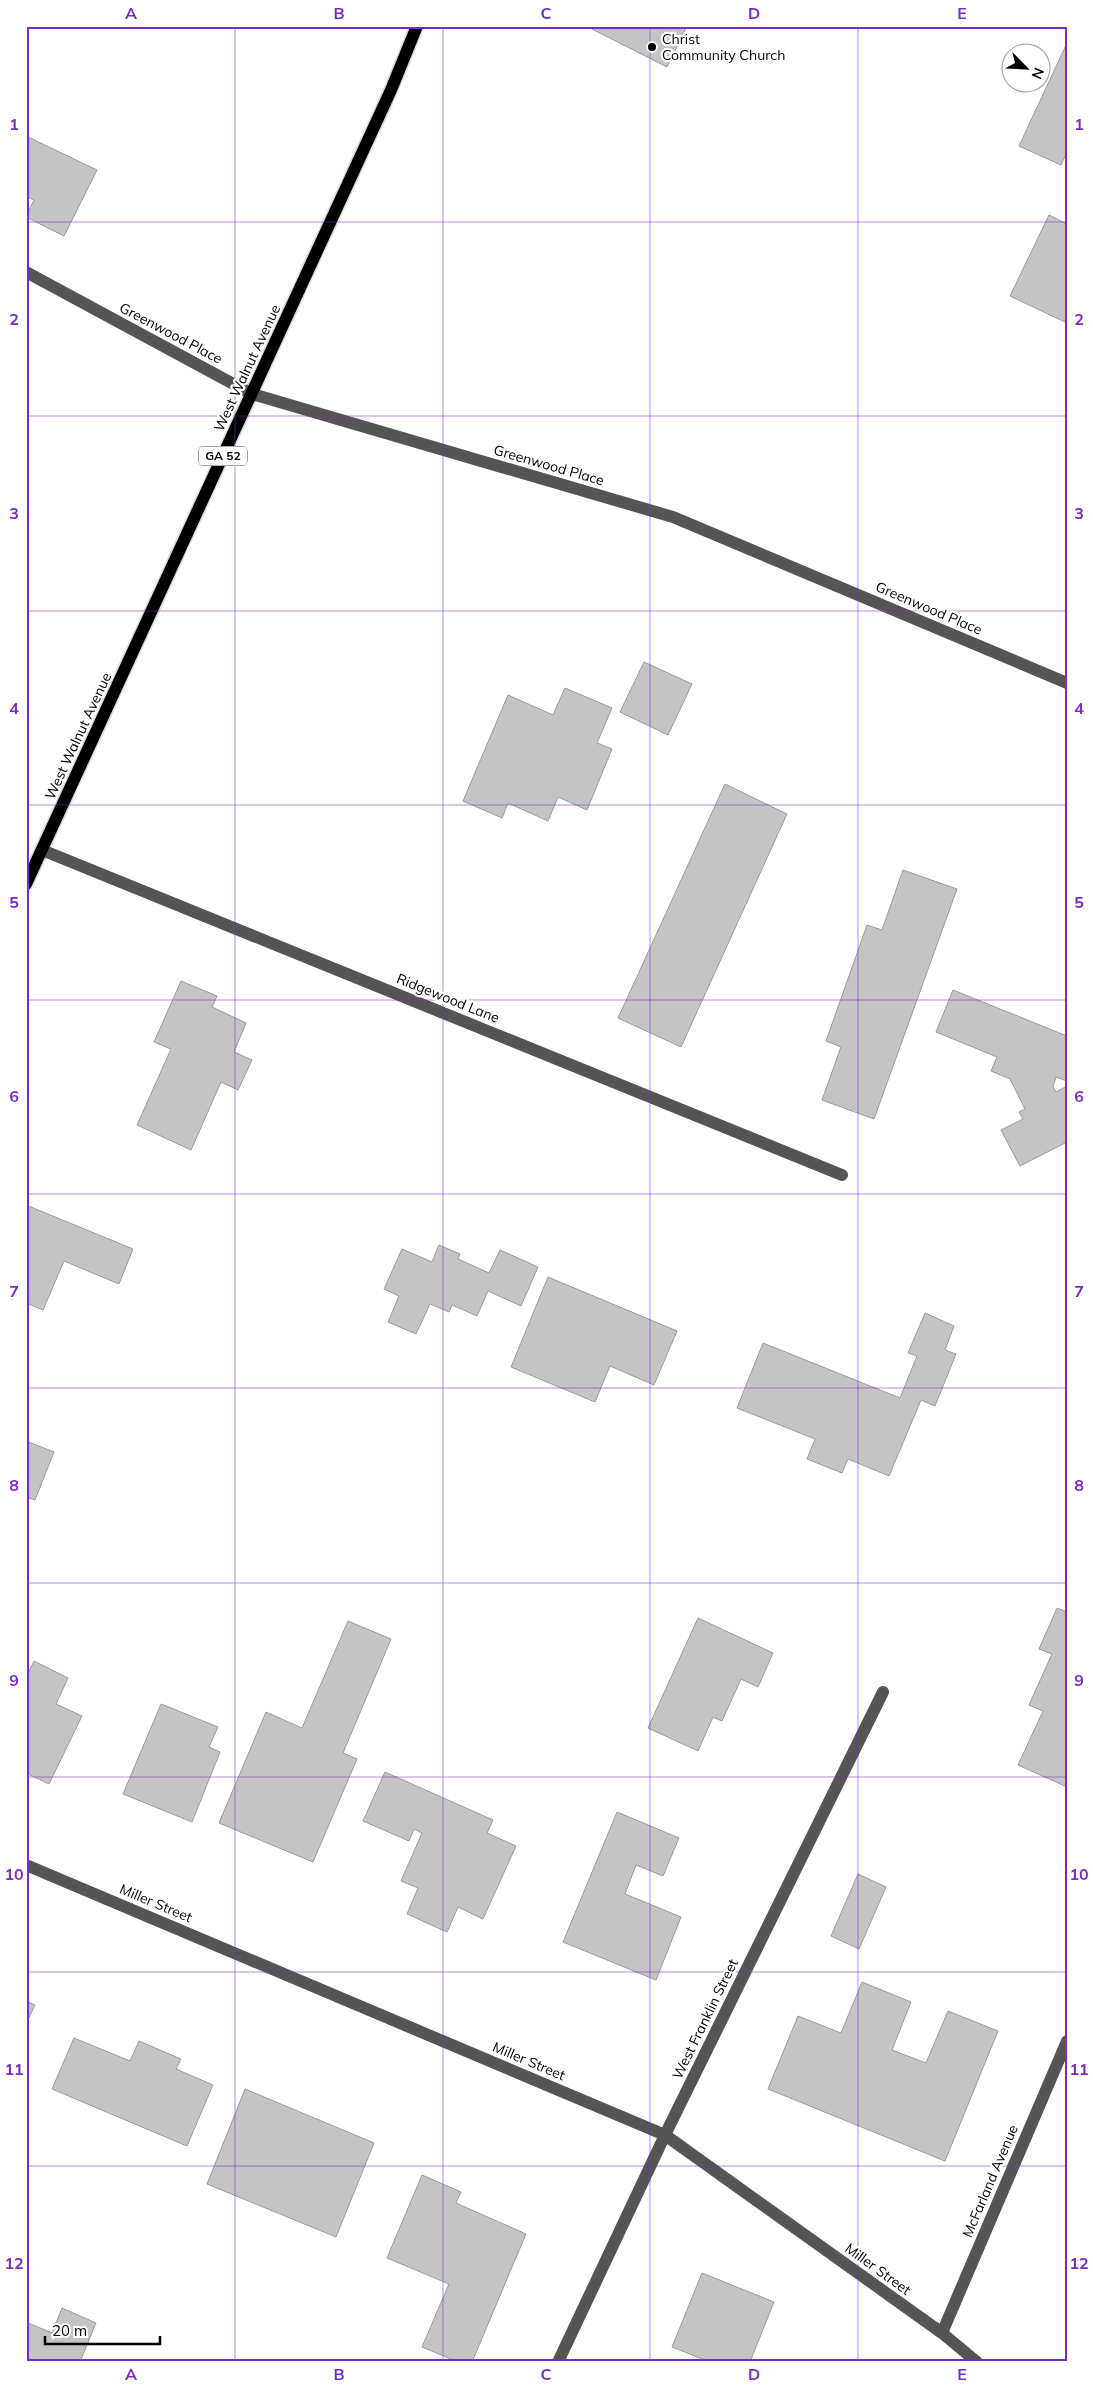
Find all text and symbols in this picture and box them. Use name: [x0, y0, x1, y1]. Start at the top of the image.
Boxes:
text: A: [125, 3, 137, 23]
text: B: [333, 3, 345, 23]
text: C: [541, 3, 552, 23]
text: D: [748, 3, 760, 23]
text: E: [957, 3, 967, 23]
place label: Christ Community Church: [662, 30, 785, 64]
marker: Christ Community Church: [646, 41, 658, 53]
north arrow: [1000, 42, 1050, 92]
text: N: [1028, 65, 1048, 82]
text: 1: [9, 114, 19, 134]
text: 1: [1074, 114, 1084, 134]
street label: Greenwood Place: [116, 298, 226, 368]
street label: West Walnut Avenue: [210, 302, 284, 434]
text: 2: [9, 309, 19, 329]
text: 2: [1074, 309, 1084, 329]
street label: Greenwood Place: [492, 441, 606, 489]
road number: GA 52: [199, 446, 247, 466]
text: 3: [9, 503, 19, 523]
text: 3: [1074, 503, 1084, 523]
street label: Greenwood Place: [873, 577, 985, 639]
street label: West Walnut Avenue: [41, 670, 115, 802]
text: 4: [9, 698, 19, 718]
text: 4: [1074, 698, 1084, 718]
text: 5: [9, 892, 19, 912]
text: 5: [1074, 892, 1084, 912]
street label: Ridgewood Lane: [394, 969, 502, 1027]
text: 6: [9, 1086, 19, 1106]
text: 6: [1074, 1086, 1084, 1106]
text: 7: [9, 1281, 19, 1301]
text: 7: [1074, 1281, 1084, 1301]
text: 8: [9, 1475, 19, 1495]
text: 8: [1074, 1475, 1084, 1495]
text: 9: [9, 1670, 19, 1690]
text: 9: [1074, 1670, 1084, 1690]
text: 10: [4, 1864, 24, 1884]
text: 10: [1069, 1864, 1089, 1884]
street label: Miller Street: [117, 1880, 195, 1926]
street label: West Franklin Street: [668, 1956, 742, 2082]
street label: Miller Street: [490, 2038, 568, 2084]
text: 11: [4, 2059, 24, 2079]
text: 11: [1069, 2059, 1089, 2079]
street label: McFarland Avenue: [958, 2122, 1022, 2240]
street label: Miller Street: [842, 2239, 915, 2299]
text: 12: [4, 2253, 24, 2273]
text: 12: [1069, 2253, 1089, 2273]
scale bar: [45, 2313, 160, 2345]
text: 20 m: [52, 2321, 87, 2340]
text: A: [125, 2364, 137, 2384]
text: B: [333, 2364, 345, 2384]
text: C: [541, 2364, 552, 2384]
text: D: [748, 2364, 760, 2384]
text: E: [957, 2364, 967, 2384]

